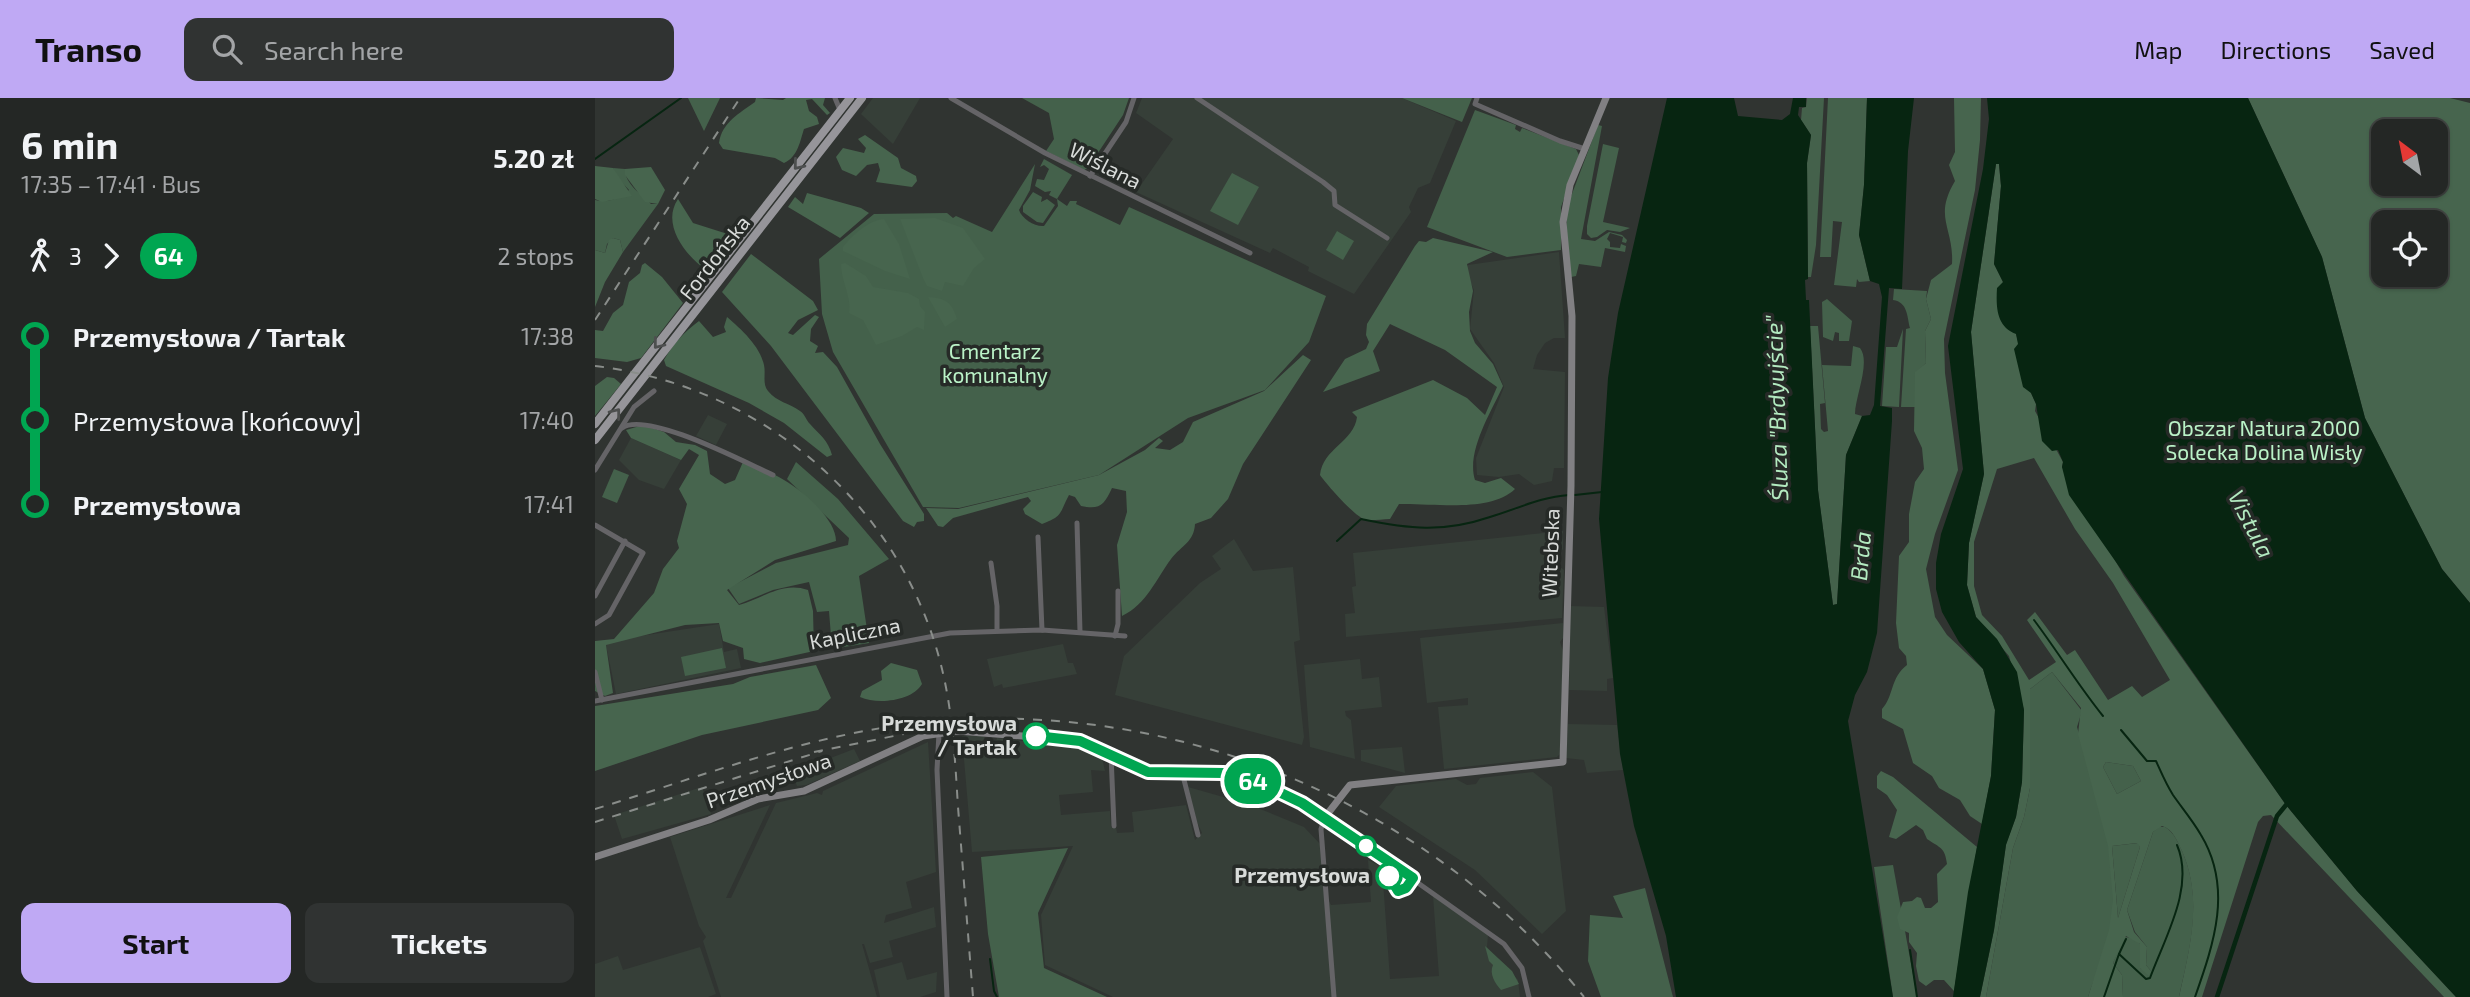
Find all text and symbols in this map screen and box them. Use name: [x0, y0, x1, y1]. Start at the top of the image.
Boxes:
search box: [184, 18, 674, 81]
text: Transo: [35, 29, 142, 69]
icon: search: [208, 30, 246, 68]
text: Search here: [264, 34, 404, 65]
text: Map: [2134, 35, 2182, 64]
text: Directions: [2220, 35, 2331, 64]
text: Saved: [2369, 35, 2435, 64]
north arrow: [2371, 119, 2448, 196]
map controls: [2371, 119, 2448, 287]
text: 6 min: [21, 121, 118, 167]
street label: Wiślana: [1066, 136, 1146, 193]
text: 5.20 zł: [493, 142, 574, 173]
one-way arrow: [794, 157, 806, 170]
text: 17:35 – 17:41 · Bus: [21, 170, 201, 198]
street label: Fordońska: [673, 210, 755, 304]
button: locate: [2371, 210, 2448, 287]
icon: walk: [21, 237, 59, 275]
icon: forward: [92, 237, 130, 275]
text: 64: [154, 241, 183, 270]
text: 3: [69, 242, 82, 270]
text: 2 stops: [497, 242, 574, 270]
water label: Śluza "Brdyujście": [1759, 314, 1793, 502]
text: Przemysłowa / Tartak: [73, 321, 345, 352]
text: 17:38: [521, 322, 574, 350]
one-way arrow: [653, 337, 666, 349]
park label: Cmentarz komunalny: [942, 338, 1048, 387]
text: Przemysłowa [końcowy]: [73, 405, 362, 436]
text: 17:40: [520, 406, 574, 434]
one-way arrow: [607, 409, 620, 421]
park label: Obszar Natura 2000 Solecka Dolina Wisły: [2165, 415, 2363, 464]
water label: Vistula: [2223, 485, 2281, 562]
text: Przemysłowa: [73, 489, 241, 520]
text: 17:41: [524, 490, 574, 518]
street label: Witebska: [1535, 508, 1564, 598]
water label: Brda: [1844, 530, 1876, 582]
street label: Kapliczna: [807, 611, 902, 654]
place label: Przemysłowa / Tartak: [881, 710, 1017, 759]
marker: Przemysłowa / Tartak: [1023, 723, 1049, 749]
street label: Przemysłowa: [703, 747, 834, 813]
line badge: 64: [1221, 758, 1285, 804]
text: 64: [1238, 766, 1268, 795]
unlabelled marker: [1356, 836, 1376, 856]
place label: Przemysłowa: [1234, 862, 1370, 888]
marker: Przemysłowa: [1376, 863, 1402, 889]
button: Start: [21, 903, 291, 983]
button: Tickets: [305, 903, 574, 983]

